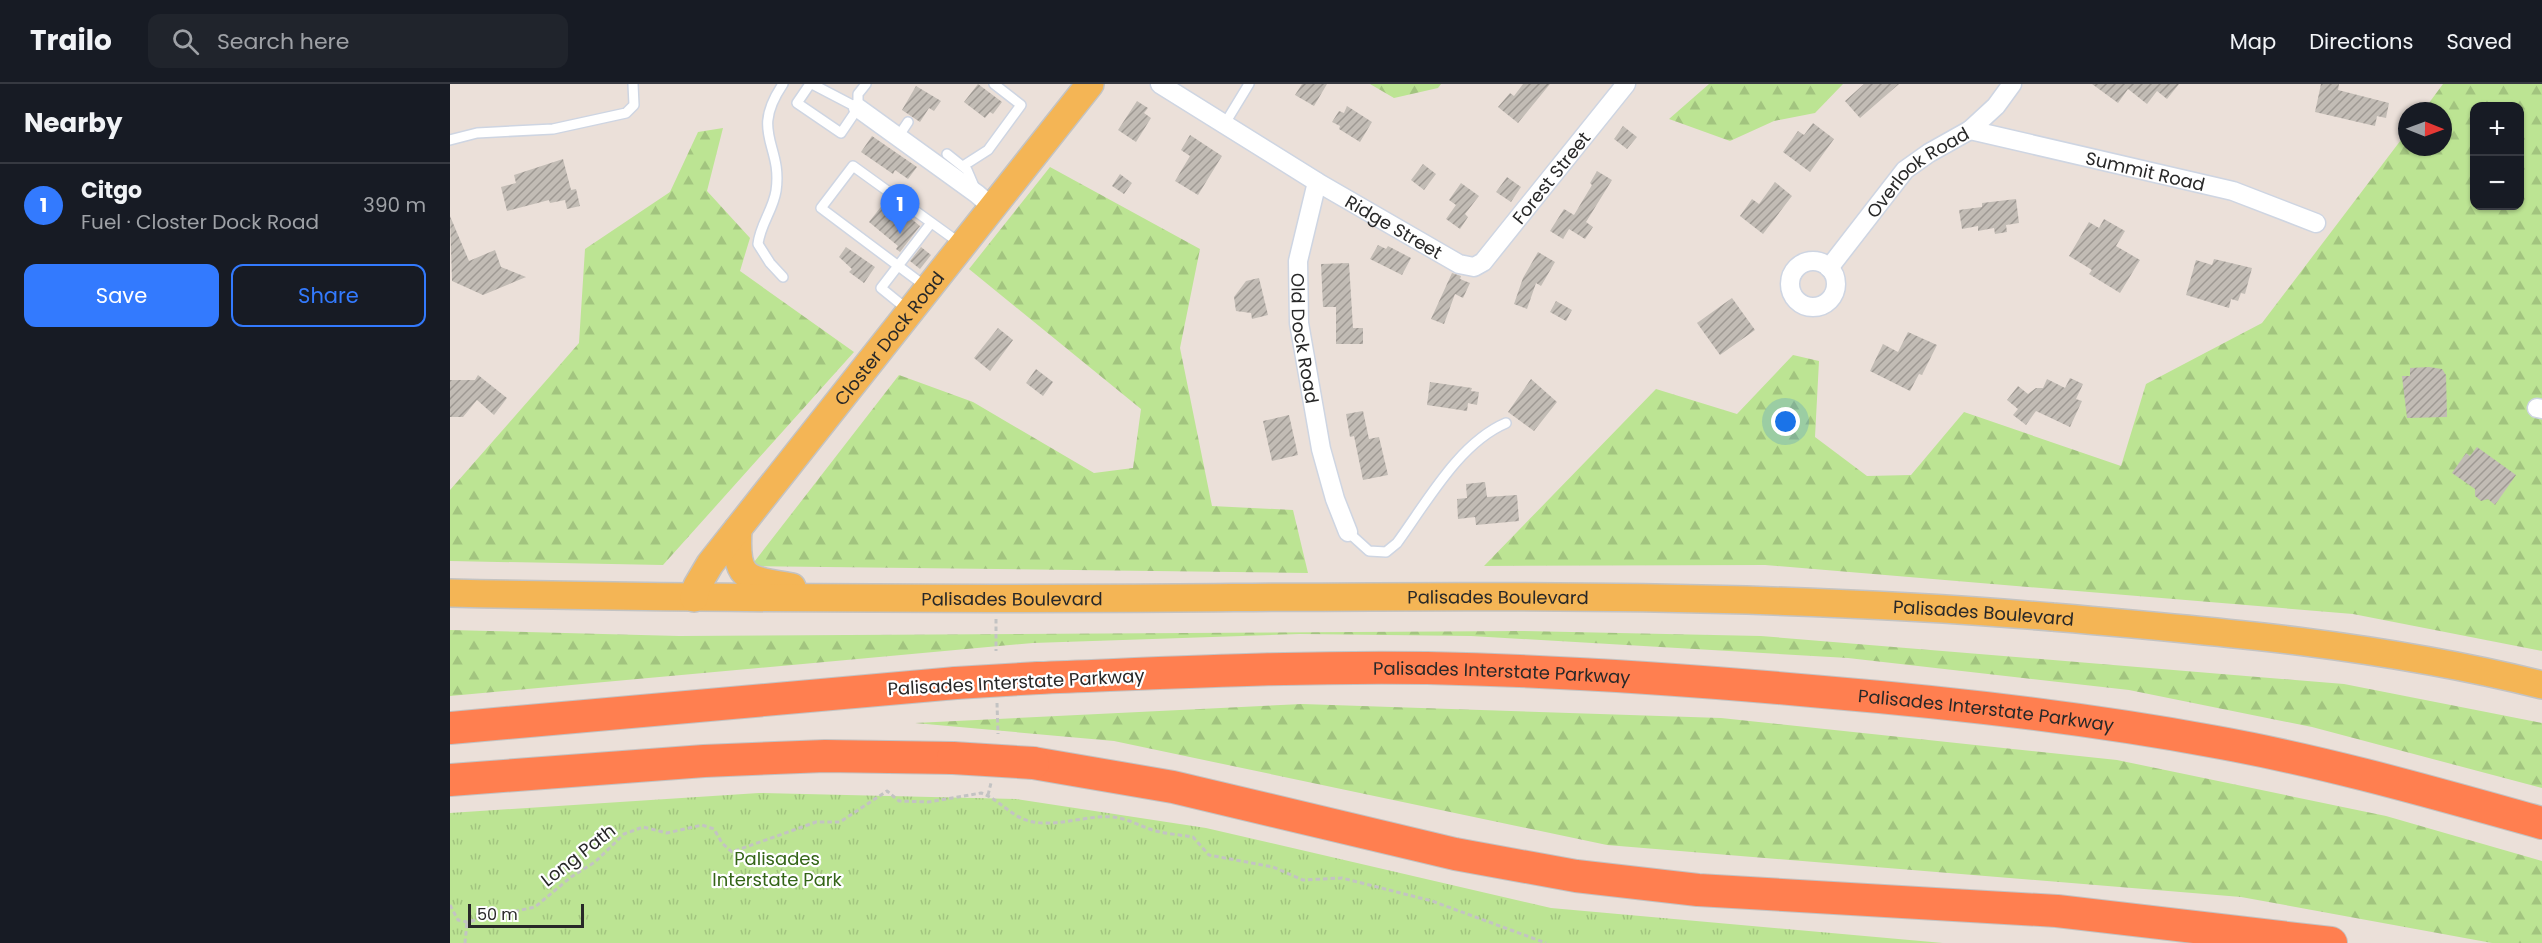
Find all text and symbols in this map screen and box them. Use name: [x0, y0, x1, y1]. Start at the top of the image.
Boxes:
search box: [148, 14, 568, 68]
text: Trailo: [30, 21, 112, 60]
icon: search: [169, 25, 202, 58]
text: Search here: [217, 26, 349, 57]
text: Map: [2230, 27, 2276, 56]
text: Directions: [2309, 27, 2413, 56]
text: Saved: [2446, 27, 2512, 56]
north arrow: [2398, 102, 2452, 156]
map controls: [2470, 102, 2524, 210]
button: +: [2470, 102, 2524, 156]
text: Nearby: [24, 105, 122, 141]
street label: Overlook Road: [1860, 121, 1973, 223]
street label: Forest Street: [1506, 126, 1596, 229]
street label: Summit Road: [2083, 145, 2208, 197]
button: −: [2470, 156, 2524, 210]
text: Citgo: [81, 175, 142, 206]
pin: 1: [880, 184, 920, 234]
street label: Ridge Street: [1341, 189, 1447, 264]
text: 1: [40, 191, 47, 219]
text: 390 m: [363, 191, 426, 219]
text: Fuel · Closter Dock Road: [81, 208, 319, 236]
button: Save: [24, 264, 219, 327]
button: Share: [231, 264, 426, 327]
street label: Closter Dock Road: [828, 266, 950, 410]
street label: Old Dock Road: [1286, 273, 1325, 406]
your location: [1771, 407, 1800, 436]
street label: Palisades Boulevard: [1407, 584, 1589, 610]
street label: Palisades Boulevard: [921, 586, 1103, 611]
street label: Palisades Boulevard: [1892, 594, 2075, 631]
street label: Palisades Interstate Parkway: [1373, 655, 1631, 689]
street label: Palisades Interstate Parkway: [887, 663, 1145, 701]
street label: Palisades Interstate Parkway: [1857, 683, 2116, 737]
street label: Long Path: [535, 818, 621, 892]
park label: Palisades Interstate Park: [712, 846, 843, 892]
scale bar: [468, 901, 584, 928]
text: 50 m: [477, 903, 518, 926]

